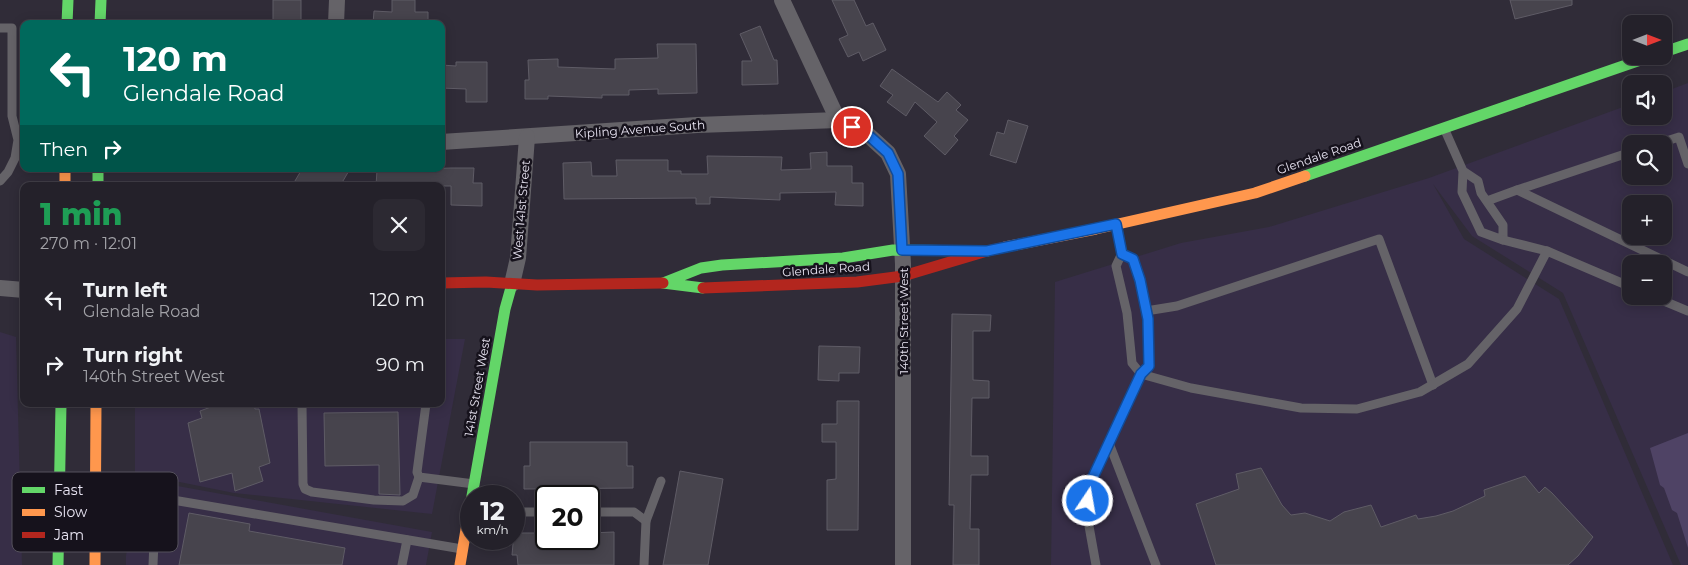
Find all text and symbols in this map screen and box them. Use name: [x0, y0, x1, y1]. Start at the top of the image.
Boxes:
north arrow: [1622, 15, 1672, 65]
map controls: [1622, 15, 1672, 305]
text: 120 m: [123, 37, 228, 80]
icon: left: [40, 40, 105, 105]
button: sound: [1622, 75, 1672, 125]
text: Glendale Road: [123, 80, 284, 107]
pin: [831, 106, 873, 148]
icon: arrive: [838, 113, 866, 141]
street label: Kipling Avenue South: [575, 117, 705, 141]
icon: right: [98, 135, 126, 163]
street label: Glendale Road: [1275, 135, 1363, 177]
button: search: [1622, 135, 1672, 185]
text: Then: [40, 138, 88, 161]
street label: West 141st Street: [509, 159, 533, 261]
button: +: [1622, 195, 1672, 245]
text: 1 min: [40, 196, 123, 233]
button: close: [373, 199, 425, 251]
text: 270 m · 12:01: [40, 234, 137, 253]
button: −: [1622, 255, 1672, 305]
street label: Glendale Road: [782, 258, 870, 280]
street label: 140th Street West: [896, 268, 911, 374]
text: Turn left: [83, 279, 168, 302]
icon: left: [40, 286, 68, 314]
text: 120 m: [370, 288, 425, 311]
text: Glendale Road: [83, 302, 200, 321]
street label: 141st Street West: [461, 336, 493, 438]
text: Turn right: [83, 344, 183, 367]
icon: right: [40, 351, 68, 379]
text: 90 m: [376, 353, 425, 376]
text: 140th Street West: [83, 367, 225, 386]
legend: [12, 472, 178, 552]
position arrow: [1061, 474, 1113, 526]
text: Fast: [54, 481, 84, 499]
speed limit sign: 20: [535, 485, 600, 550]
text: 12: [480, 496, 505, 526]
text: Slow: [54, 503, 88, 521]
text: km/h: [476, 522, 509, 537]
text: Jam: [53, 526, 84, 544]

